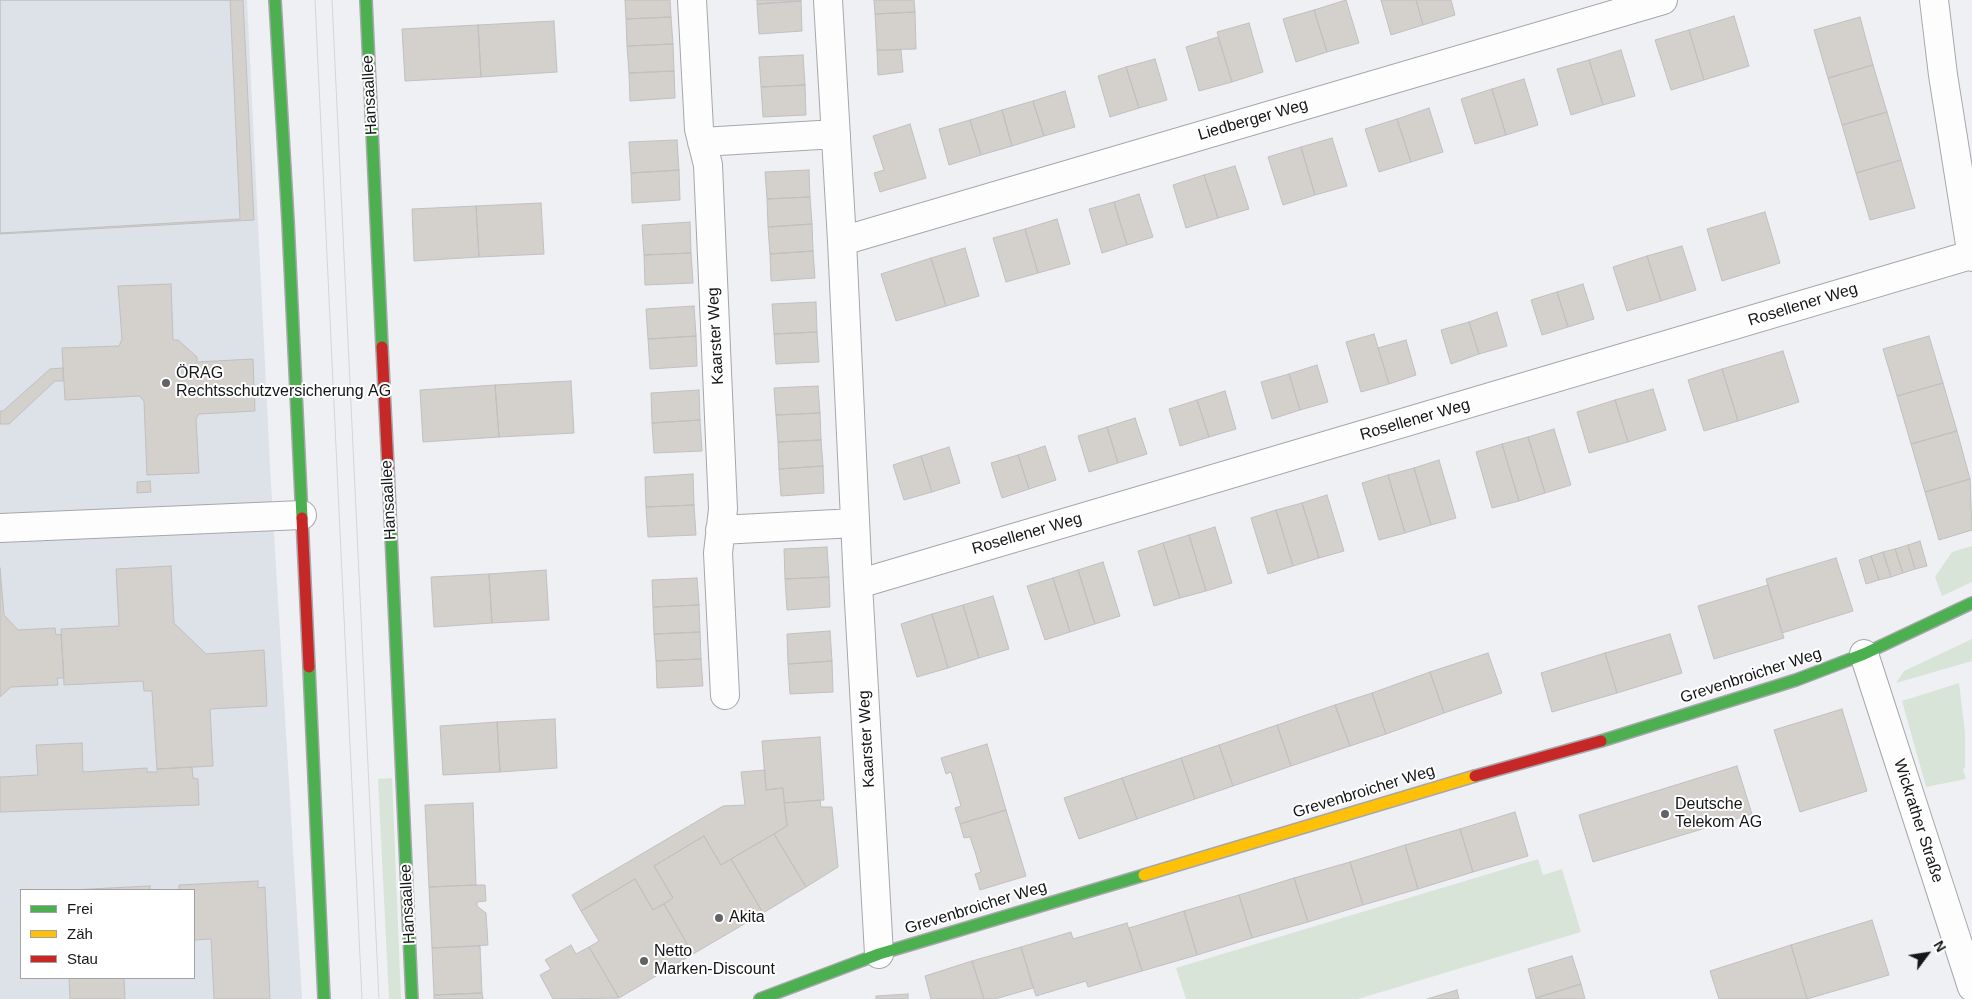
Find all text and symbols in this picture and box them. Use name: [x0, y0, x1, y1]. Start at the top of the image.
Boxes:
street label: Hansaallee: [358, 55, 382, 135]
street label: Liedberger Weg: [1196, 95, 1310, 145]
street label: Rosellener Weg: [1746, 279, 1860, 331]
street label: Kaarster Weg: [704, 287, 728, 385]
place label: ÖRAG Rechtsschutzversicherung AG: [176, 364, 391, 402]
marker: ÖRAG Rechtsschutzversicherung AG: [160, 377, 172, 389]
street label: Rosellener Weg: [1358, 395, 1472, 445]
street label: Hansaallee: [377, 460, 401, 540]
street label: Rosellener Weg: [970, 509, 1084, 559]
street label: Grevenbroicher Weg: [1678, 644, 1824, 708]
street label: Kaarster Weg: [855, 690, 879, 788]
street label: Wickrather Straße: [1889, 757, 1947, 885]
street label: Grevenbroicher Weg: [1291, 761, 1437, 823]
place label: Deutsche Telekom AG: [1675, 795, 1762, 833]
marker: Deutsche Telekom AG: [1659, 808, 1671, 820]
street label: Hansaallee: [396, 864, 420, 944]
street label: Grevenbroicher Weg: [903, 877, 1049, 939]
legend: [20, 889, 195, 979]
text: Frei: [67, 900, 93, 917]
place label: Akita: [729, 908, 765, 928]
marker: Akita: [713, 912, 725, 924]
text: Zäh: [67, 925, 93, 942]
north arrow: [1902, 929, 1952, 979]
text: N: [1930, 938, 1949, 955]
place label: Netto Marken-Discount: [654, 942, 775, 980]
text: Stau: [67, 950, 98, 967]
marker: Netto Marken-Discount: [638, 955, 650, 967]

